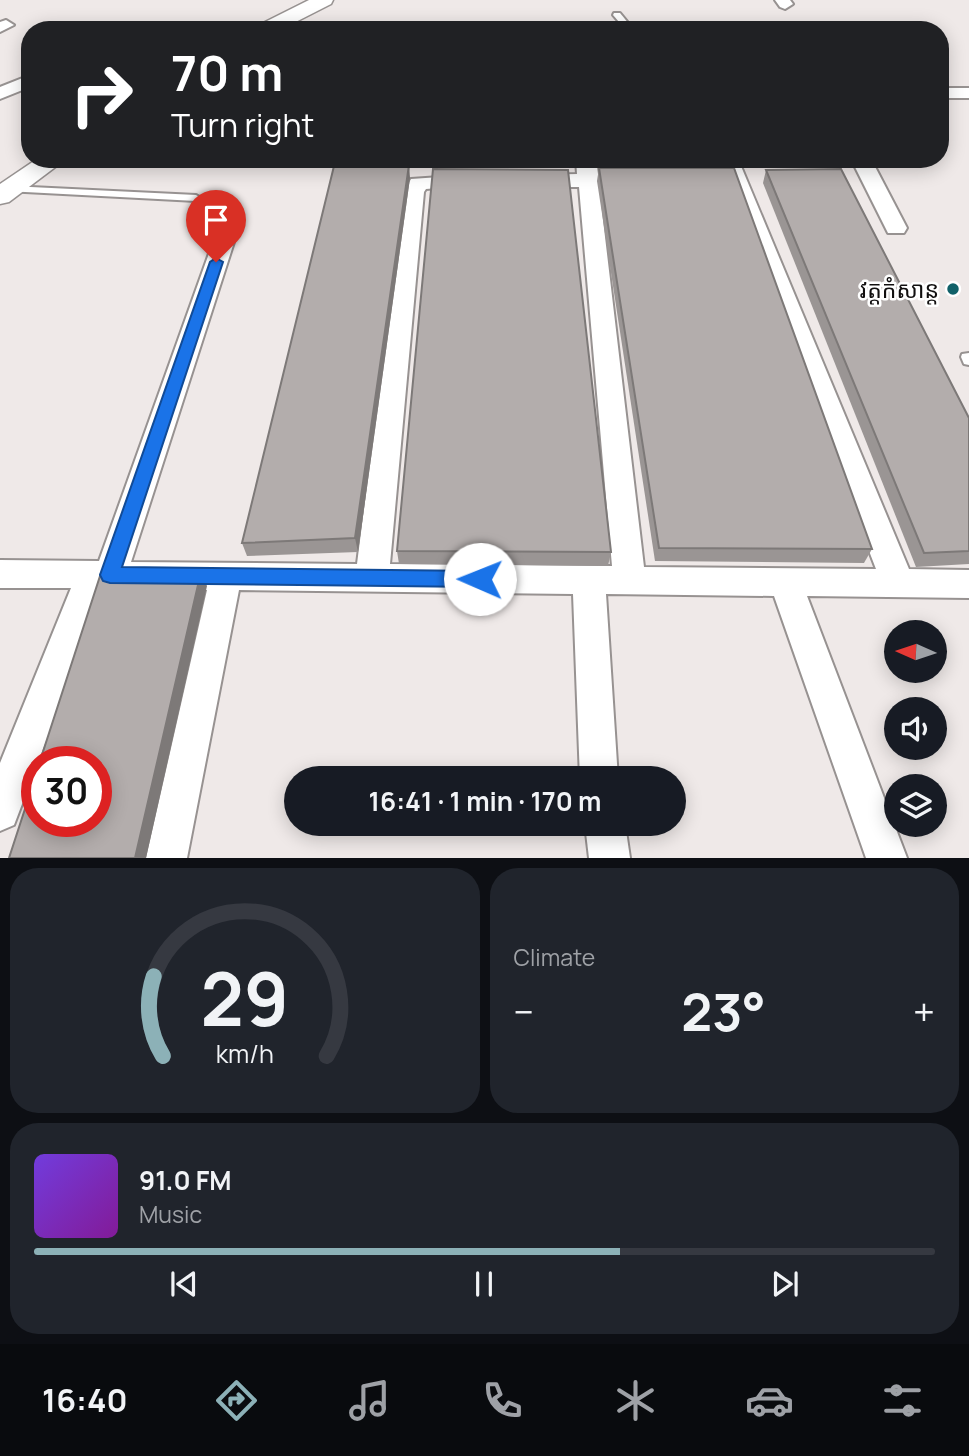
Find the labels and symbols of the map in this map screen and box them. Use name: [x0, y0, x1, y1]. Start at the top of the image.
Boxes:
pin: [186, 190, 246, 262]
place label: វត្តកំសាន្ត: [860, 273, 939, 305]
marker: វត្តកំសាន្ត: [945, 281, 961, 297]
position arrow: [443, 542, 517, 616]
north arrow: [884, 620, 947, 682]
speed limit sign: 30: [21, 746, 112, 837]

